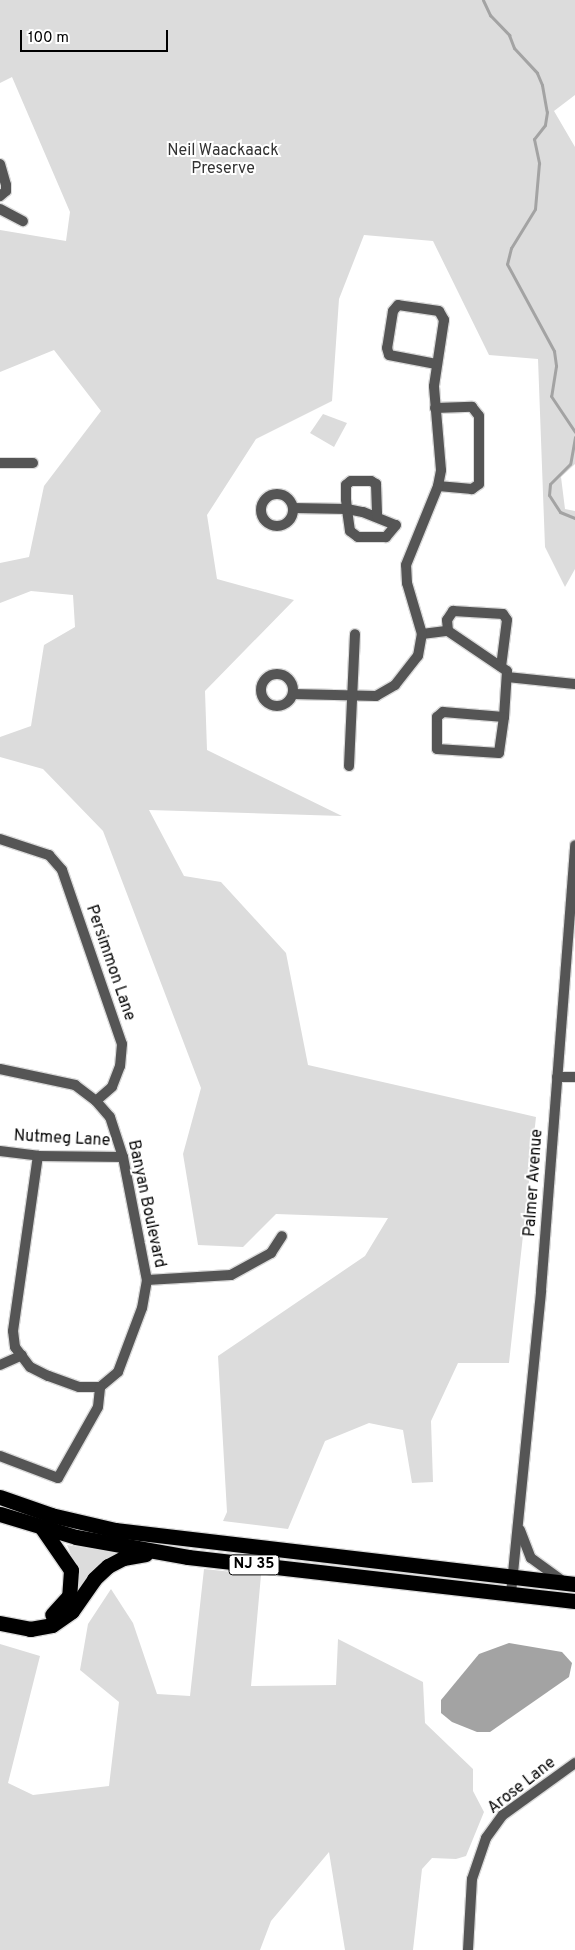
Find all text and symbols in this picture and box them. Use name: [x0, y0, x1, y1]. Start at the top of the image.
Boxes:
scale bar: [22, 20, 170, 52]
text: 100 m: [28, 29, 69, 48]
park label: Neil Waackaack Preserve: [167, 141, 279, 179]
street label: Persimmon Lane: [81, 903, 139, 1023]
street label: Nutmeg Lane: [13, 1127, 111, 1151]
street label: Palmer Avenue: [521, 1128, 547, 1238]
street label: Banyan Boulevard: [123, 1138, 169, 1270]
road number: NJ 35: [228, 1552, 280, 1578]
street label: Arose Lane: [484, 1754, 560, 1818]

